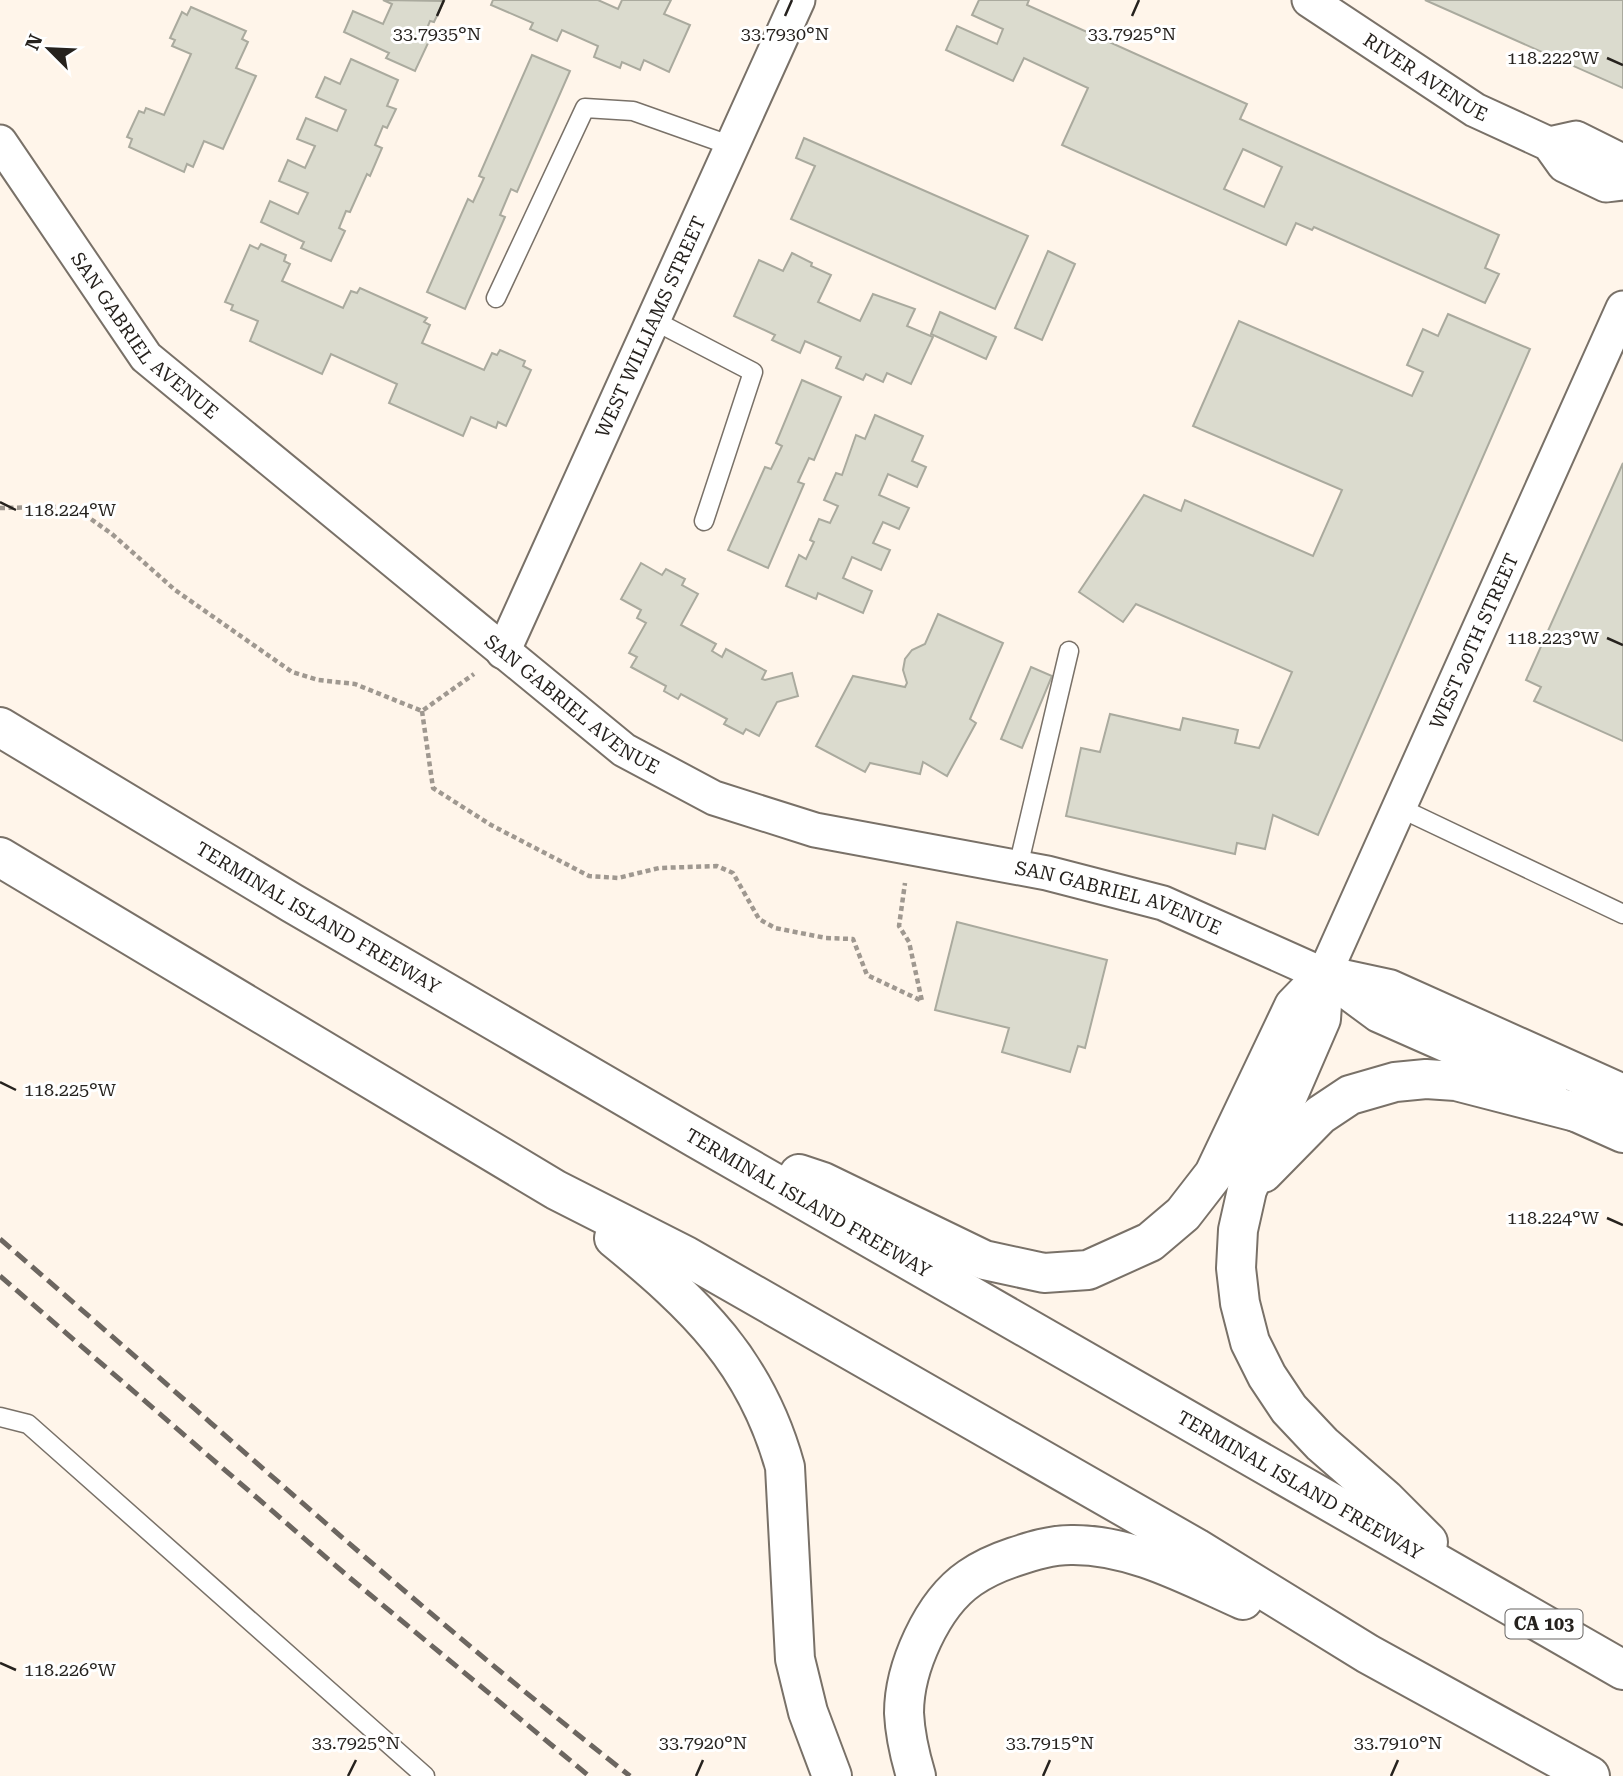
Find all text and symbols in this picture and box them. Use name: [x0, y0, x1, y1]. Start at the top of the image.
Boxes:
north arrow: [14, 14, 84, 84]
text: 33.7935°N: [393, 23, 481, 44]
text: 33.7930°N: [741, 23, 829, 44]
text: 33.7925°N: [1088, 23, 1176, 44]
street label: RIVER AVENUE: [1359, 28, 1491, 126]
text: N: [20, 31, 48, 54]
text: 118.222°W: [1507, 47, 1600, 68]
street label: WEST WILLIAMS STREET: [591, 213, 711, 441]
street label: SAN GABRIEL AVENUE: [66, 248, 223, 424]
text: 118.224°W: [24, 499, 117, 520]
street label: WEST 20TH STREET: [1425, 550, 1523, 732]
text: 118.223°W: [1507, 627, 1600, 648]
street label: SAN GABRIEL AVENUE: [480, 629, 664, 779]
street label: TERMINAL ISLAND FREEWAY: [192, 837, 444, 999]
street label: SAN GABRIEL AVENUE: [1013, 856, 1225, 940]
text: 118.225°W: [24, 1079, 117, 1100]
street label: TERMINAL ISLAND FREEWAY: [681, 1123, 935, 1283]
text: 118.224°W: [1507, 1207, 1600, 1228]
street label: TERMINAL ISLAND FREEWAY: [1173, 1406, 1427, 1565]
road number: CA 103: [1506, 1610, 1582, 1638]
text: 118.226°W: [24, 1659, 117, 1680]
text: 33.7925°N: [312, 1732, 400, 1753]
text: 33.7920°N: [659, 1732, 747, 1753]
text: 33.7915°N: [1006, 1732, 1094, 1753]
text: 33.7910°N: [1354, 1732, 1442, 1753]

